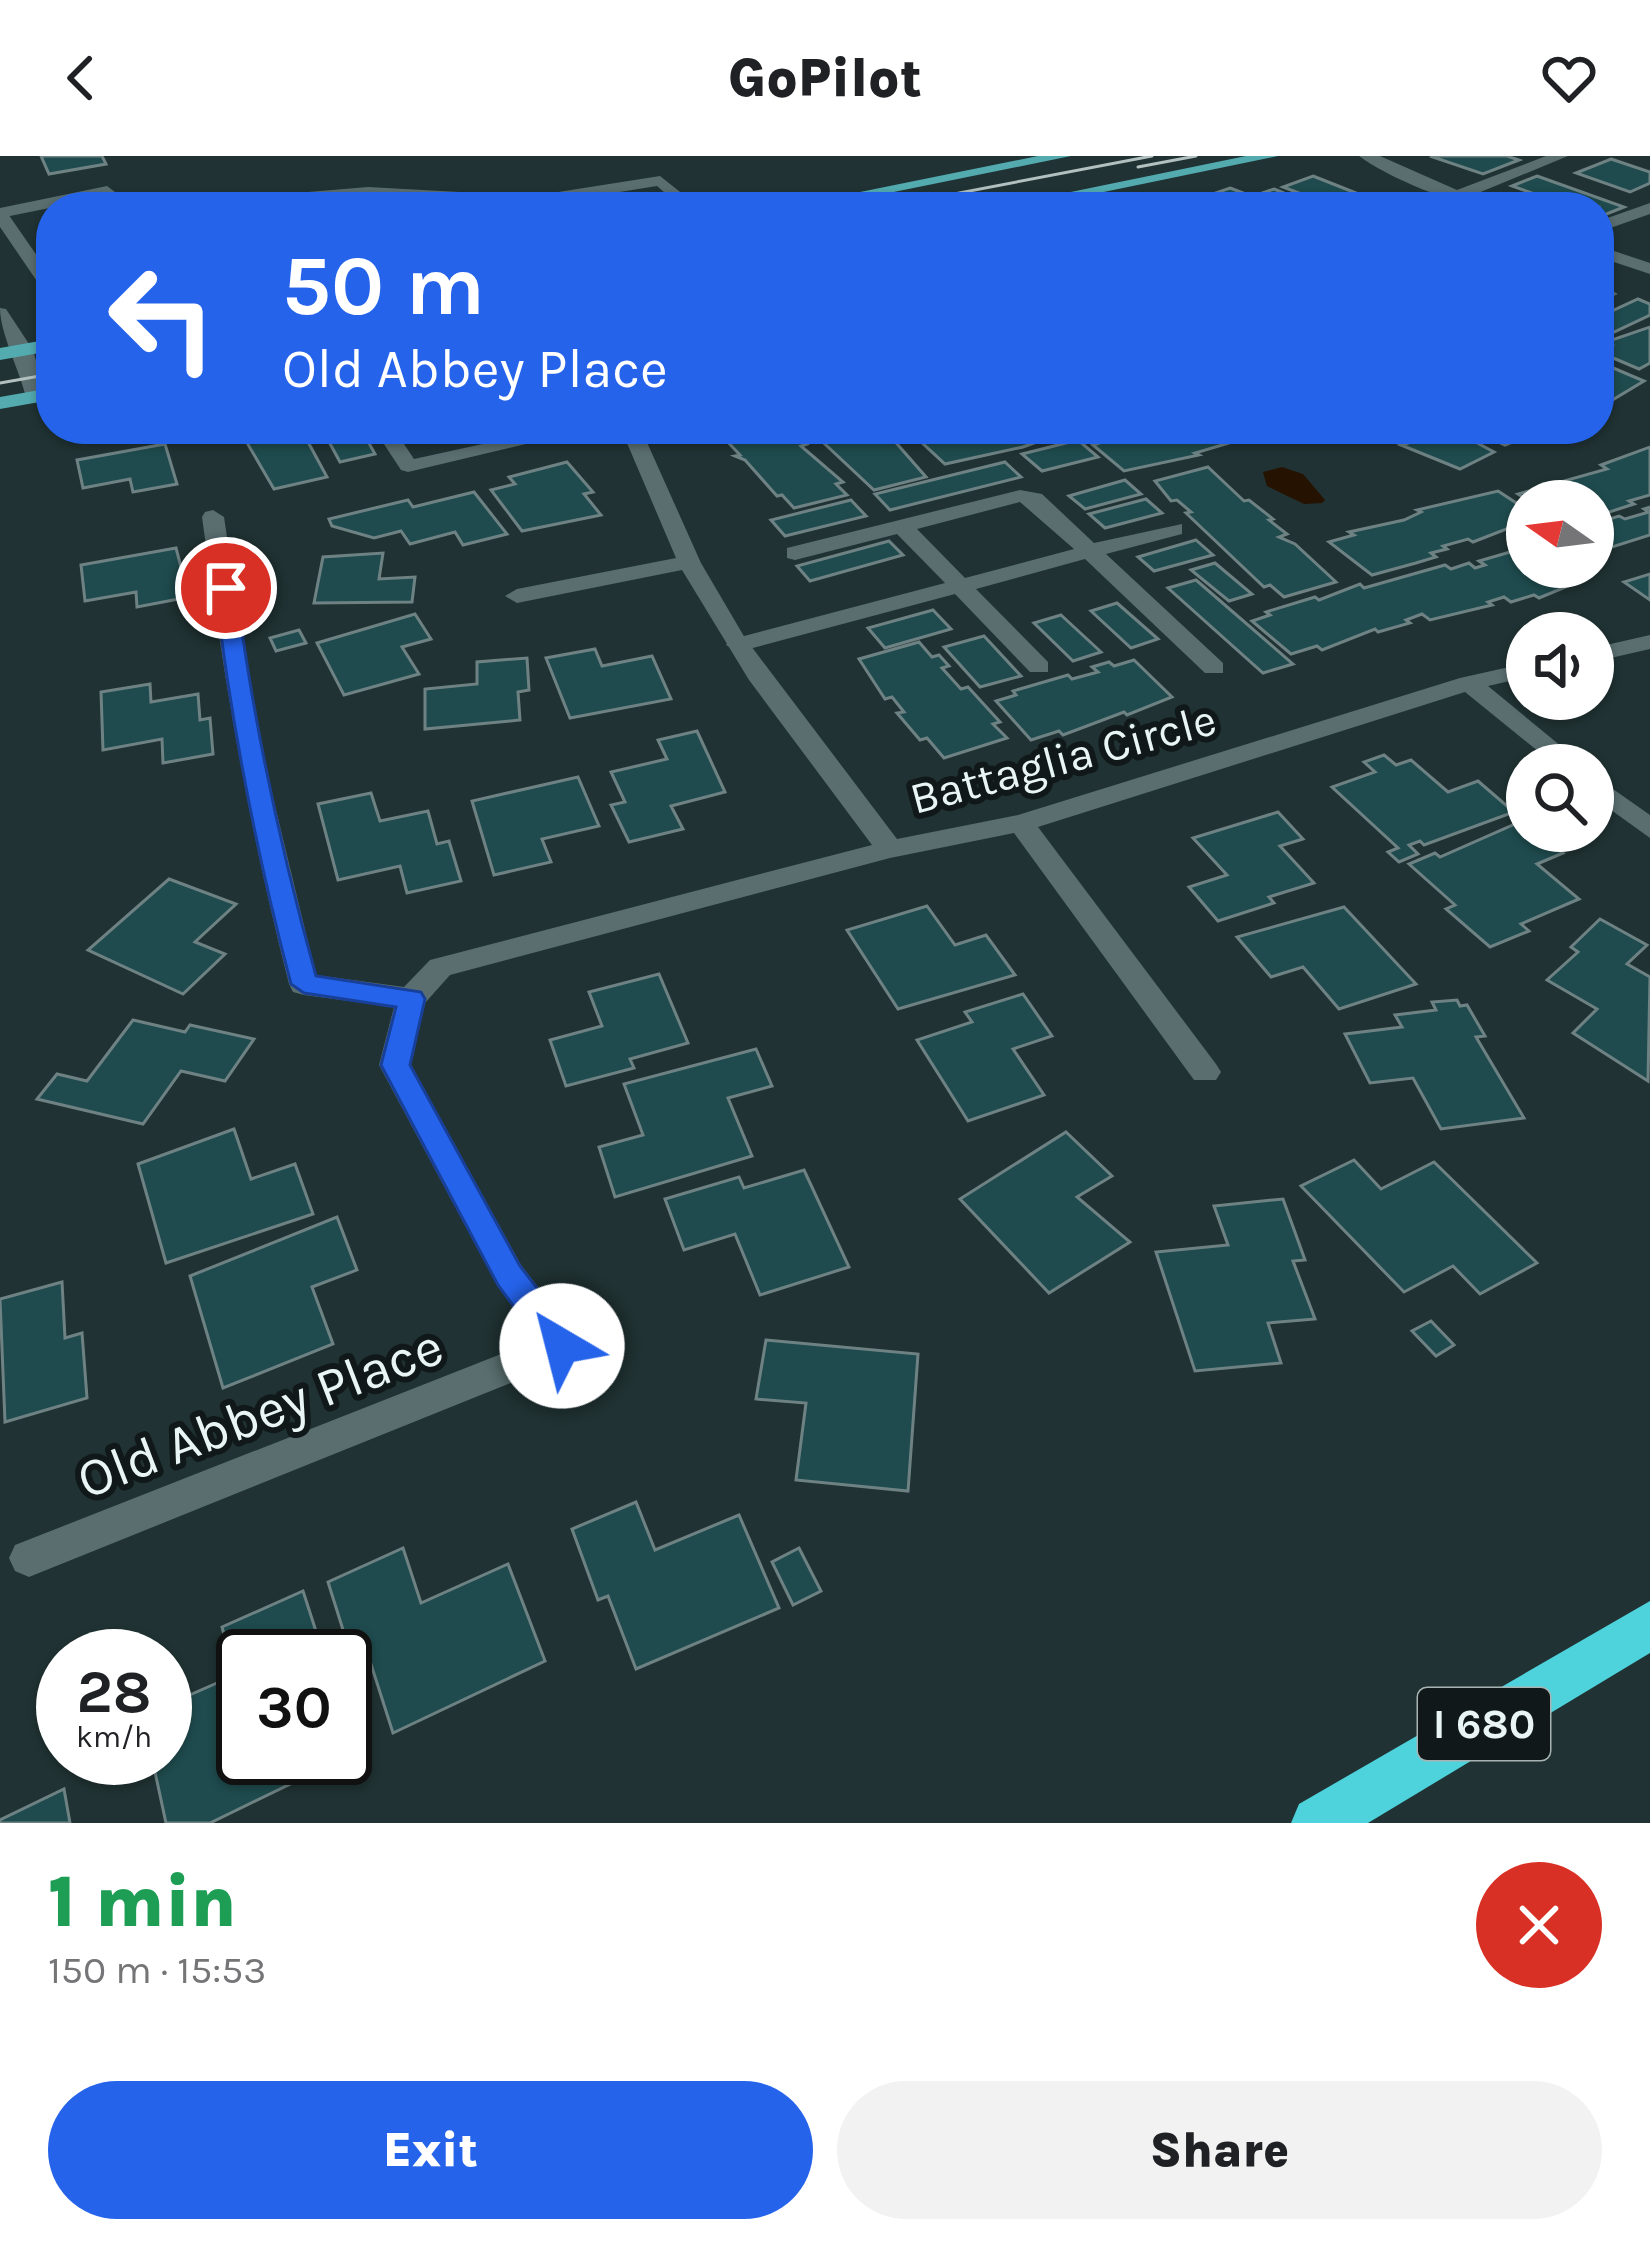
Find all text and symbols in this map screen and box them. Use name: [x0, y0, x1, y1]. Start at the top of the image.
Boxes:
icon: back: [48, 45, 114, 111]
icon: heart: [1536, 45, 1602, 111]
text: GoPilot: [728, 46, 922, 110]
text: 50 m: [282, 237, 485, 335]
icon: left: [84, 240, 240, 396]
text: Old Abbey Place: [282, 337, 668, 401]
north arrow: [1506, 480, 1614, 588]
map controls: [1506, 480, 1614, 852]
pin: [175, 537, 277, 639]
icon: arrive: [193, 555, 259, 621]
button: sound: [1506, 612, 1614, 720]
street label: Battaglia Circle: [904, 693, 1222, 826]
button: search: [1506, 744, 1614, 852]
position arrow: [499, 1283, 625, 1409]
street label: Old Abbey Place: [68, 1314, 452, 1512]
speed limit sign: 30: [216, 1629, 372, 1785]
text: 28: [76, 1657, 152, 1727]
road number: I 680: [1418, 1688, 1550, 1760]
text: km/h: [76, 1719, 152, 1755]
text: 1 min: [48, 1860, 237, 1944]
button: close: [1476, 1862, 1602, 1988]
text: 150 m · 15:53: [48, 1947, 266, 1993]
button: Exit: [48, 2081, 813, 2219]
button: Share: [837, 2081, 1602, 2219]

